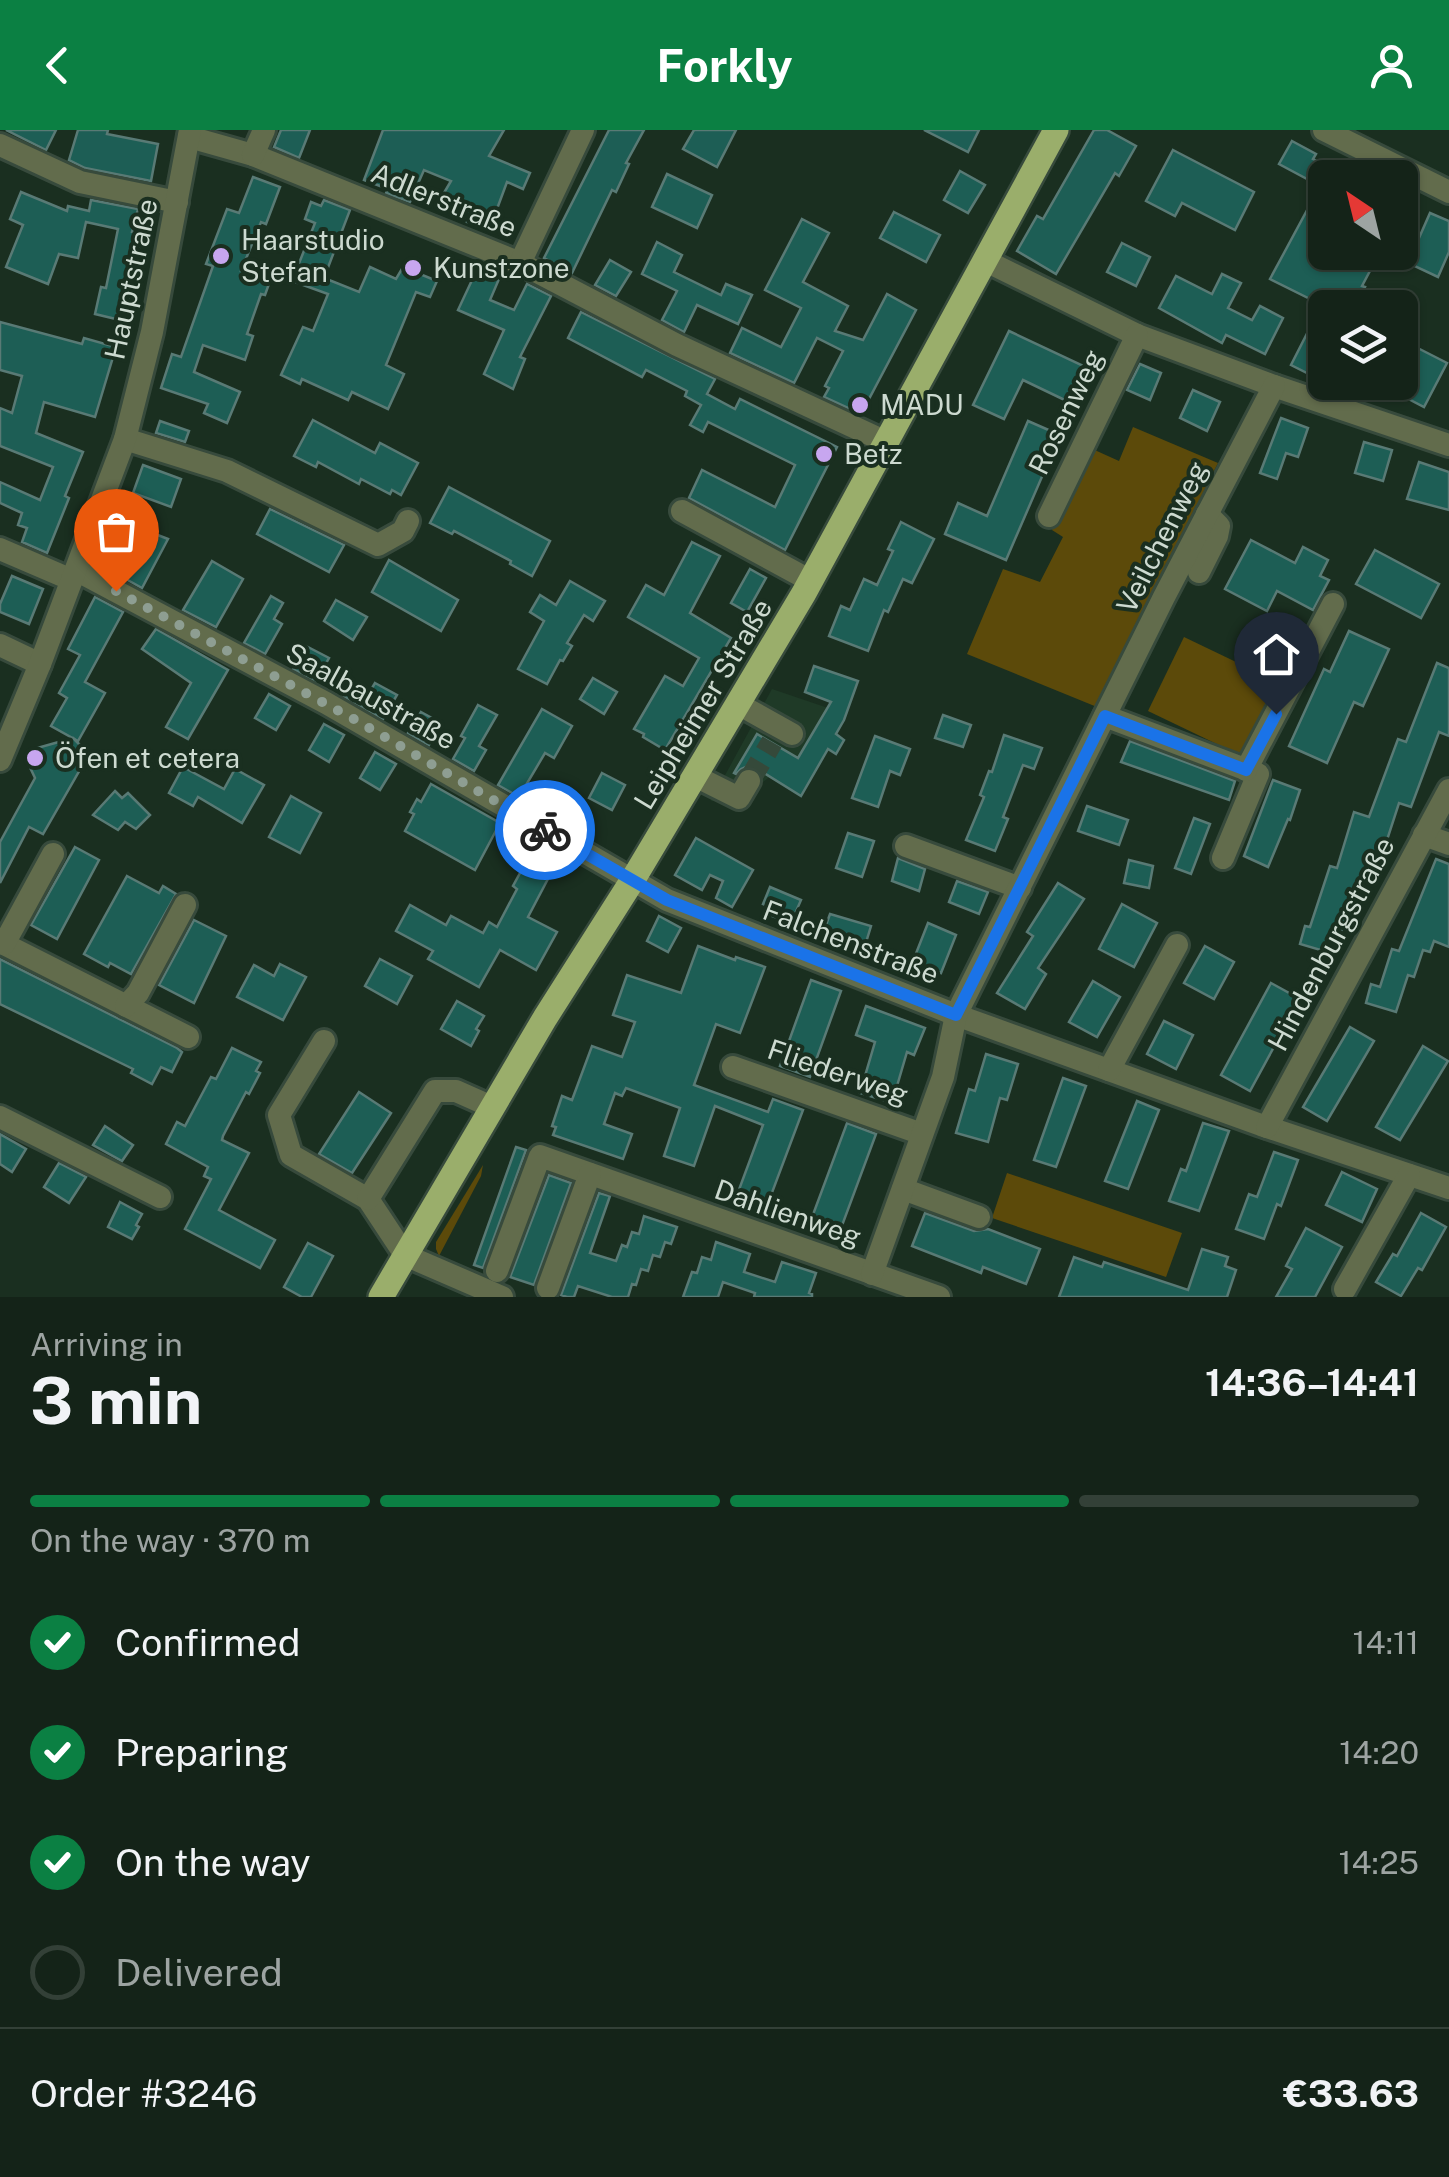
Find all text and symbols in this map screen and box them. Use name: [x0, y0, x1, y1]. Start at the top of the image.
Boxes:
icon: back: [30, 38, 85, 93]
icon: person: [1364, 38, 1419, 93]
text: Forkly: [656, 39, 793, 92]
street label: Adlerstraße: [367, 155, 522, 244]
north arrow: [1308, 160, 1418, 270]
map controls: [1308, 160, 1418, 400]
street label: Hauptstraße: [97, 196, 164, 362]
place label: Haarstudio Stefan: [241, 223, 385, 288]
marker: Haarstudio Stefan: [210, 245, 232, 267]
place label: Kunstzone: [433, 251, 570, 284]
marker: Kunstzone: [402, 257, 424, 279]
button: layers: [1308, 290, 1418, 400]
street label: Rosenweg: [1021, 344, 1110, 480]
place label: MADU: [880, 388, 964, 421]
marker: MADU: [849, 394, 871, 416]
place label: Betz: [844, 437, 902, 470]
marker: Betz: [813, 443, 835, 465]
street label: Veilchenweg: [1109, 455, 1214, 618]
pin: [74, 489, 159, 592]
icon: bag: [89, 504, 144, 559]
street label: Leipheimer Straße: [627, 593, 778, 815]
pin: [1234, 612, 1319, 715]
icon: home: [1249, 627, 1304, 682]
street label: Saalbaustraße: [280, 635, 462, 756]
place label: Öfen et cetera: [55, 741, 240, 774]
marker: Öfen et cetera: [24, 747, 46, 769]
courier: [495, 780, 595, 880]
icon: bike: [518, 803, 573, 858]
street label: Hindenburgstraße: [1260, 831, 1401, 1056]
street label: Falchenstraße: [759, 893, 944, 990]
street label: Fliederweg: [764, 1032, 913, 1111]
street label: Dahlienweg: [711, 1172, 866, 1253]
text: Arriving in: [30, 1326, 183, 1363]
text: 14:36–14:41: [1205, 1360, 1419, 1405]
text: 3 min: [30, 1362, 202, 1439]
text: On the way · 370 m: [30, 1522, 311, 1559]
icon: check: [30, 1615, 85, 1670]
text: Confirmed: [115, 1620, 300, 1665]
text: 14:11: [1353, 1624, 1419, 1661]
icon: check: [30, 1725, 85, 1780]
text: Preparing: [115, 1730, 289, 1775]
text: 14:20: [1339, 1734, 1419, 1771]
icon: check: [30, 1835, 85, 1890]
text: On the way: [115, 1840, 311, 1885]
text: 14:25: [1338, 1844, 1419, 1881]
text: Delivered: [115, 1950, 283, 1995]
text: Order #3246: [30, 2071, 258, 2116]
text: €33.63: [1283, 2071, 1419, 2116]

